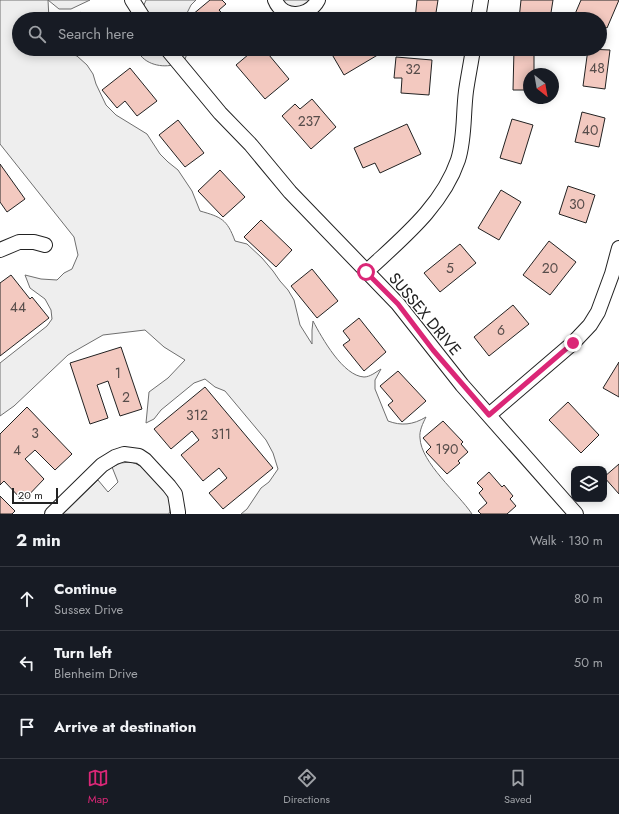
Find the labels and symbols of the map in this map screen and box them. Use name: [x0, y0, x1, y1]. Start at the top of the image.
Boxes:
house number: 48: [589, 58, 605, 78]
house number: 32: [405, 59, 421, 79]
north arrow: [523, 68, 559, 104]
house number: 237: [298, 111, 321, 131]
house number: 40: [582, 120, 598, 140]
house number: 30: [569, 194, 585, 214]
house number: 5: [446, 258, 454, 278]
house number: 20: [542, 258, 558, 278]
route start: [357, 263, 375, 281]
street label: SUSSEX DRIVE: [383, 268, 467, 360]
house number: 44: [10, 297, 26, 317]
house number: 6: [497, 320, 505, 340]
route end: [564, 334, 582, 352]
house number: 1: [115, 363, 121, 383]
house number: 2: [122, 387, 130, 407]
house number: 312: [186, 405, 208, 425]
house number: 3: [31, 423, 39, 443]
house number: 311: [211, 424, 231, 444]
house number: 190: [436, 439, 458, 459]
house number: 4: [13, 440, 21, 460]
scale bar: [12, 486, 58, 505]

